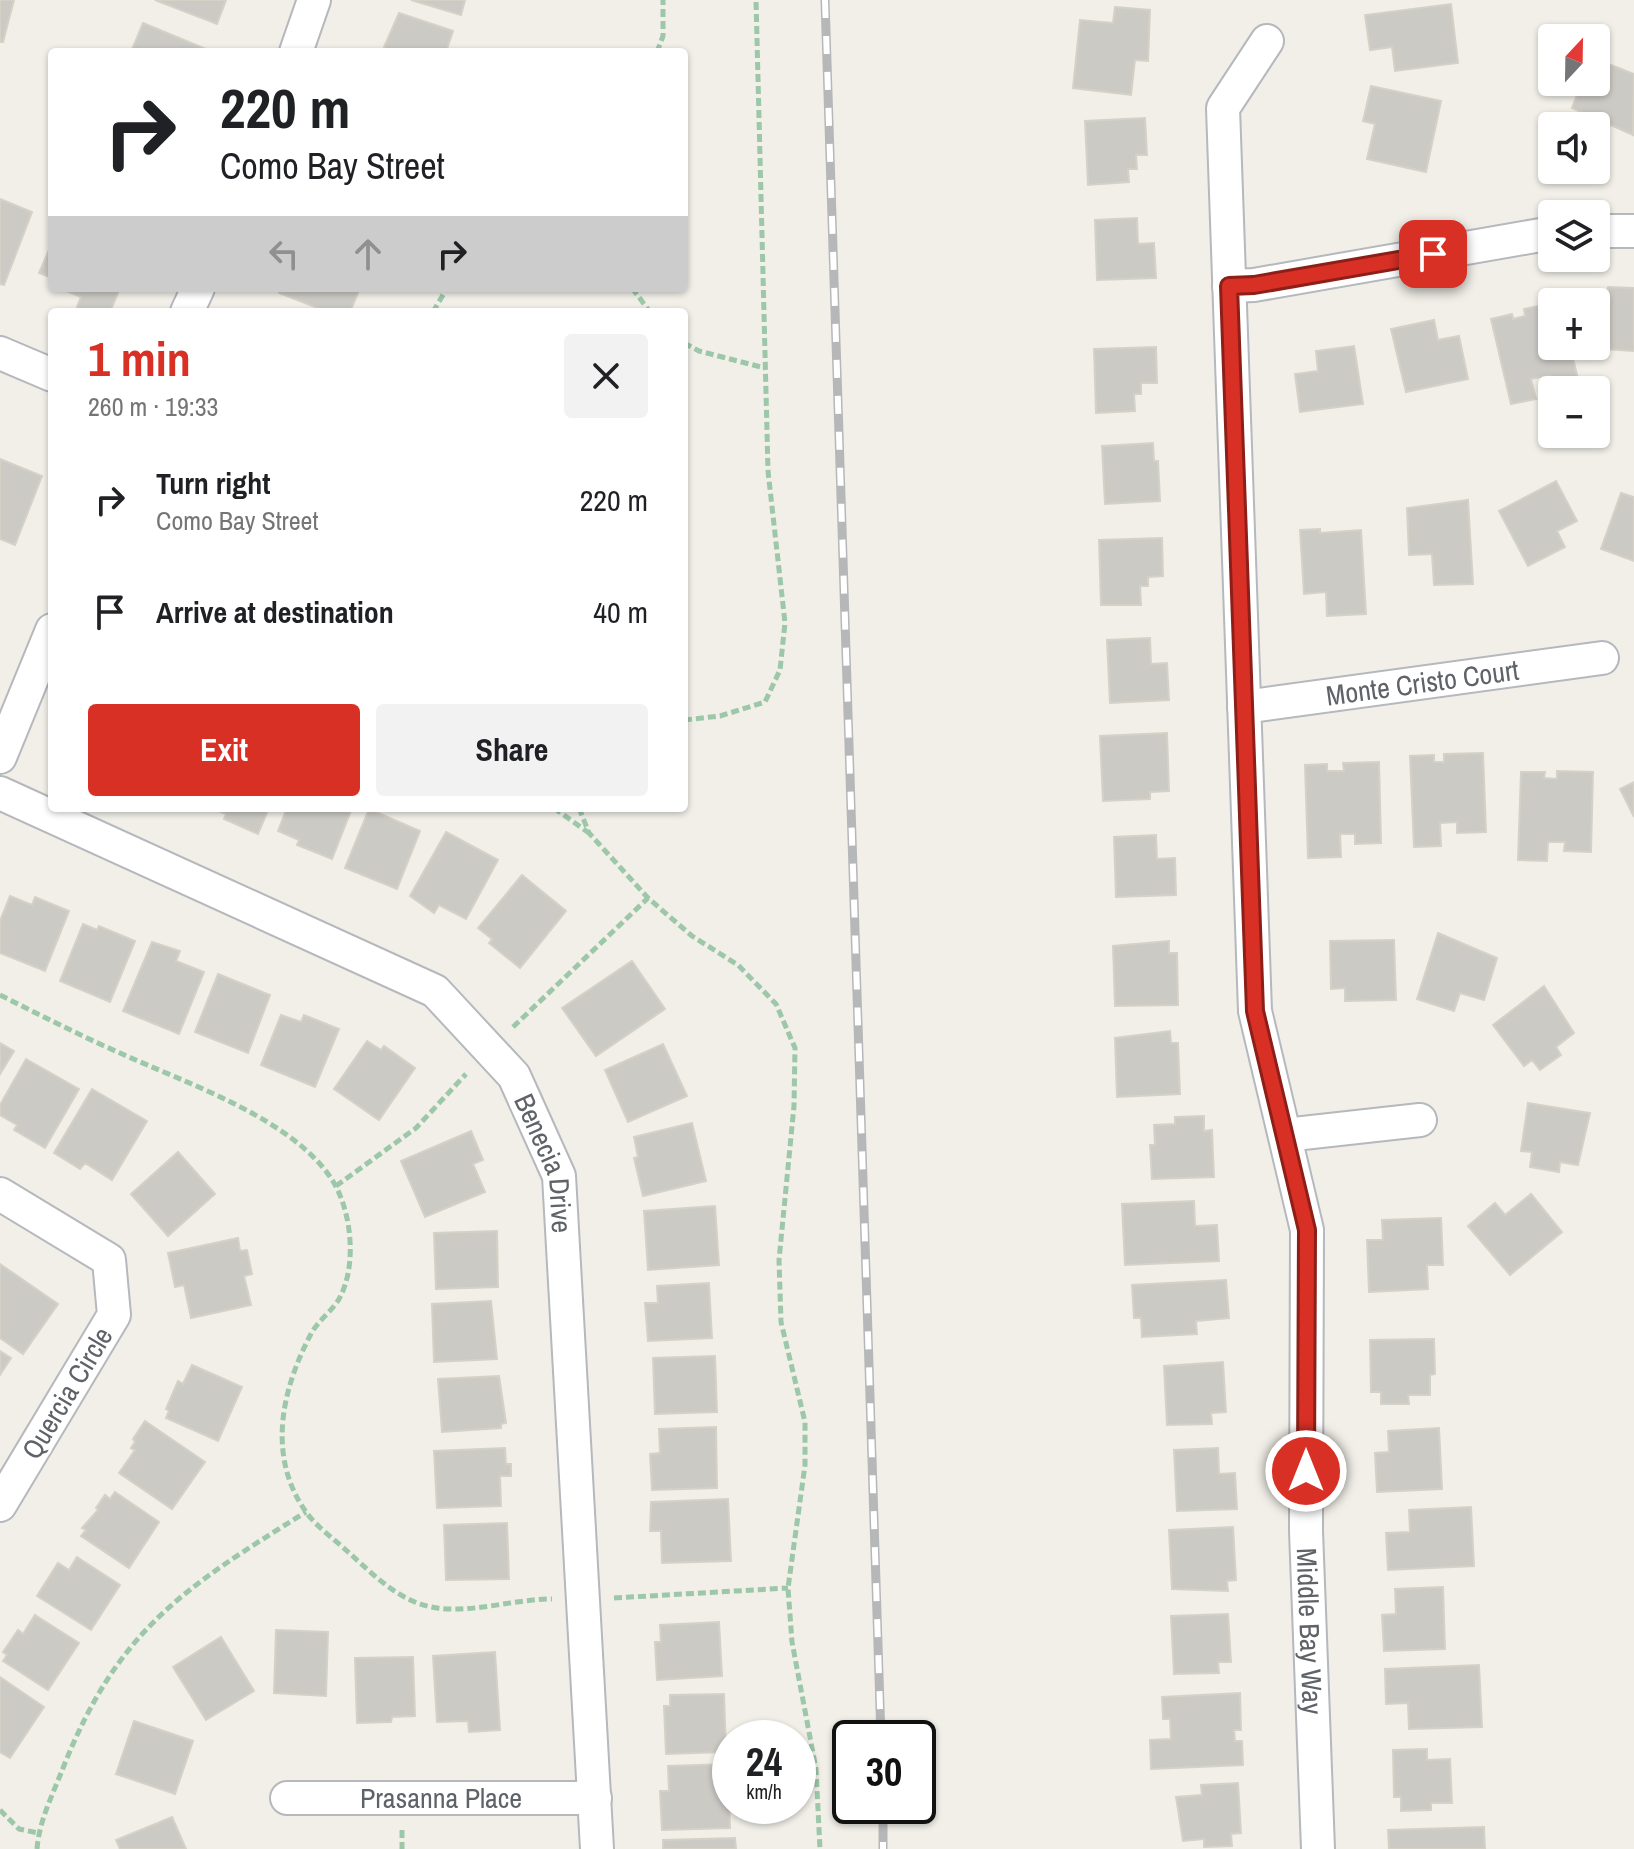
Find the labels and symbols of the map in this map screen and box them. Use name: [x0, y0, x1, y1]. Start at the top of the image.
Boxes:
north arrow: [1538, 24, 1610, 96]
pin: [1399, 220, 1467, 288]
street label: Monte Cristo Court: [1324, 651, 1521, 715]
street label: Benecia Drive: [505, 1088, 581, 1234]
street label: Quercia Circle: [13, 1320, 121, 1466]
position arrow: [1264, 1429, 1348, 1513]
street label: Middle Bay Way: [1288, 1547, 1332, 1716]
speed limit sign: 30: [832, 1720, 936, 1824]
street label: Prasanna Place: [360, 1779, 522, 1817]

